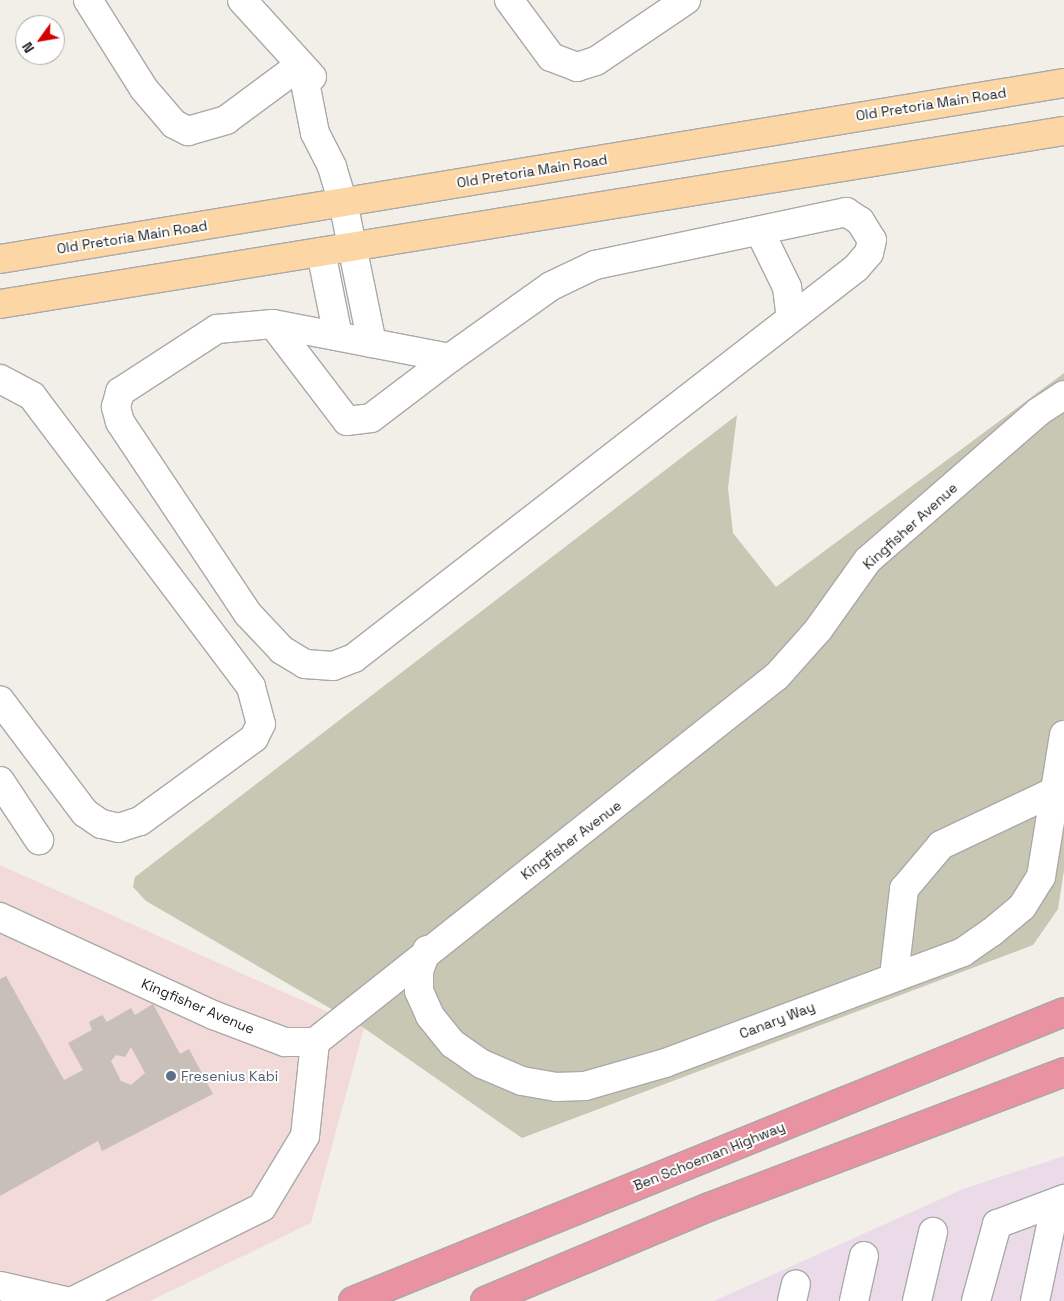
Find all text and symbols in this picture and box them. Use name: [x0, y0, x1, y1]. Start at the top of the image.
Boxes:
north arrow: [15, 15, 65, 65]
text: N: [18, 39, 38, 56]
street label: Old Pretoria Main Road: [855, 84, 1007, 124]
street label: Old Pretoria Main Road: [456, 151, 608, 191]
street label: Old Pretoria Main Road: [56, 217, 208, 257]
street label: Kingfisher Avenue: [859, 479, 961, 573]
street label: Kingfisher Avenue: [517, 797, 625, 883]
street label: Kingfisher Avenue: [139, 975, 257, 1037]
street label: Canary Way: [737, 998, 817, 1042]
place label: Fresenius Kabi: [181, 1068, 278, 1084]
marker: Fresenius Kabi: [165, 1070, 177, 1082]
street label: Ben Schoeman Highway: [631, 1118, 787, 1194]

